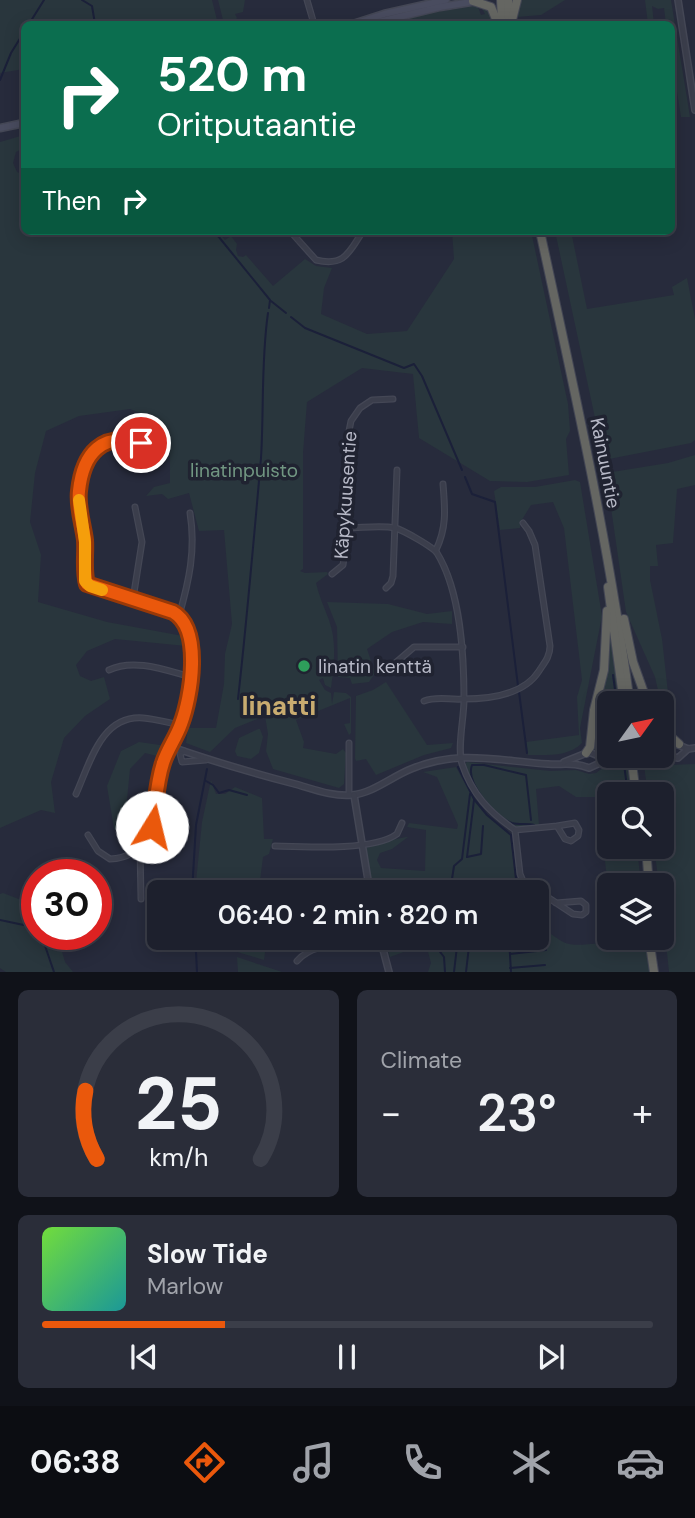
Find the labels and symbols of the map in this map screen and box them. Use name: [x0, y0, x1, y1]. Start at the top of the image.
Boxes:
pin: [111, 413, 171, 473]
street label: Kainuuntie: [584, 416, 627, 511]
street label: Käpykuusentie: [329, 430, 362, 560]
park label: Iinatinpuisto: [190, 458, 298, 483]
place label: Iinatin kenttä: [318, 654, 432, 679]
marker: Iinatin kenttä: [296, 658, 312, 674]
district label: Iinatti: [242, 689, 316, 723]
north arrow: [597, 691, 674, 768]
position arrow: [115, 790, 189, 864]
speed limit sign: 30: [21, 859, 112, 950]

